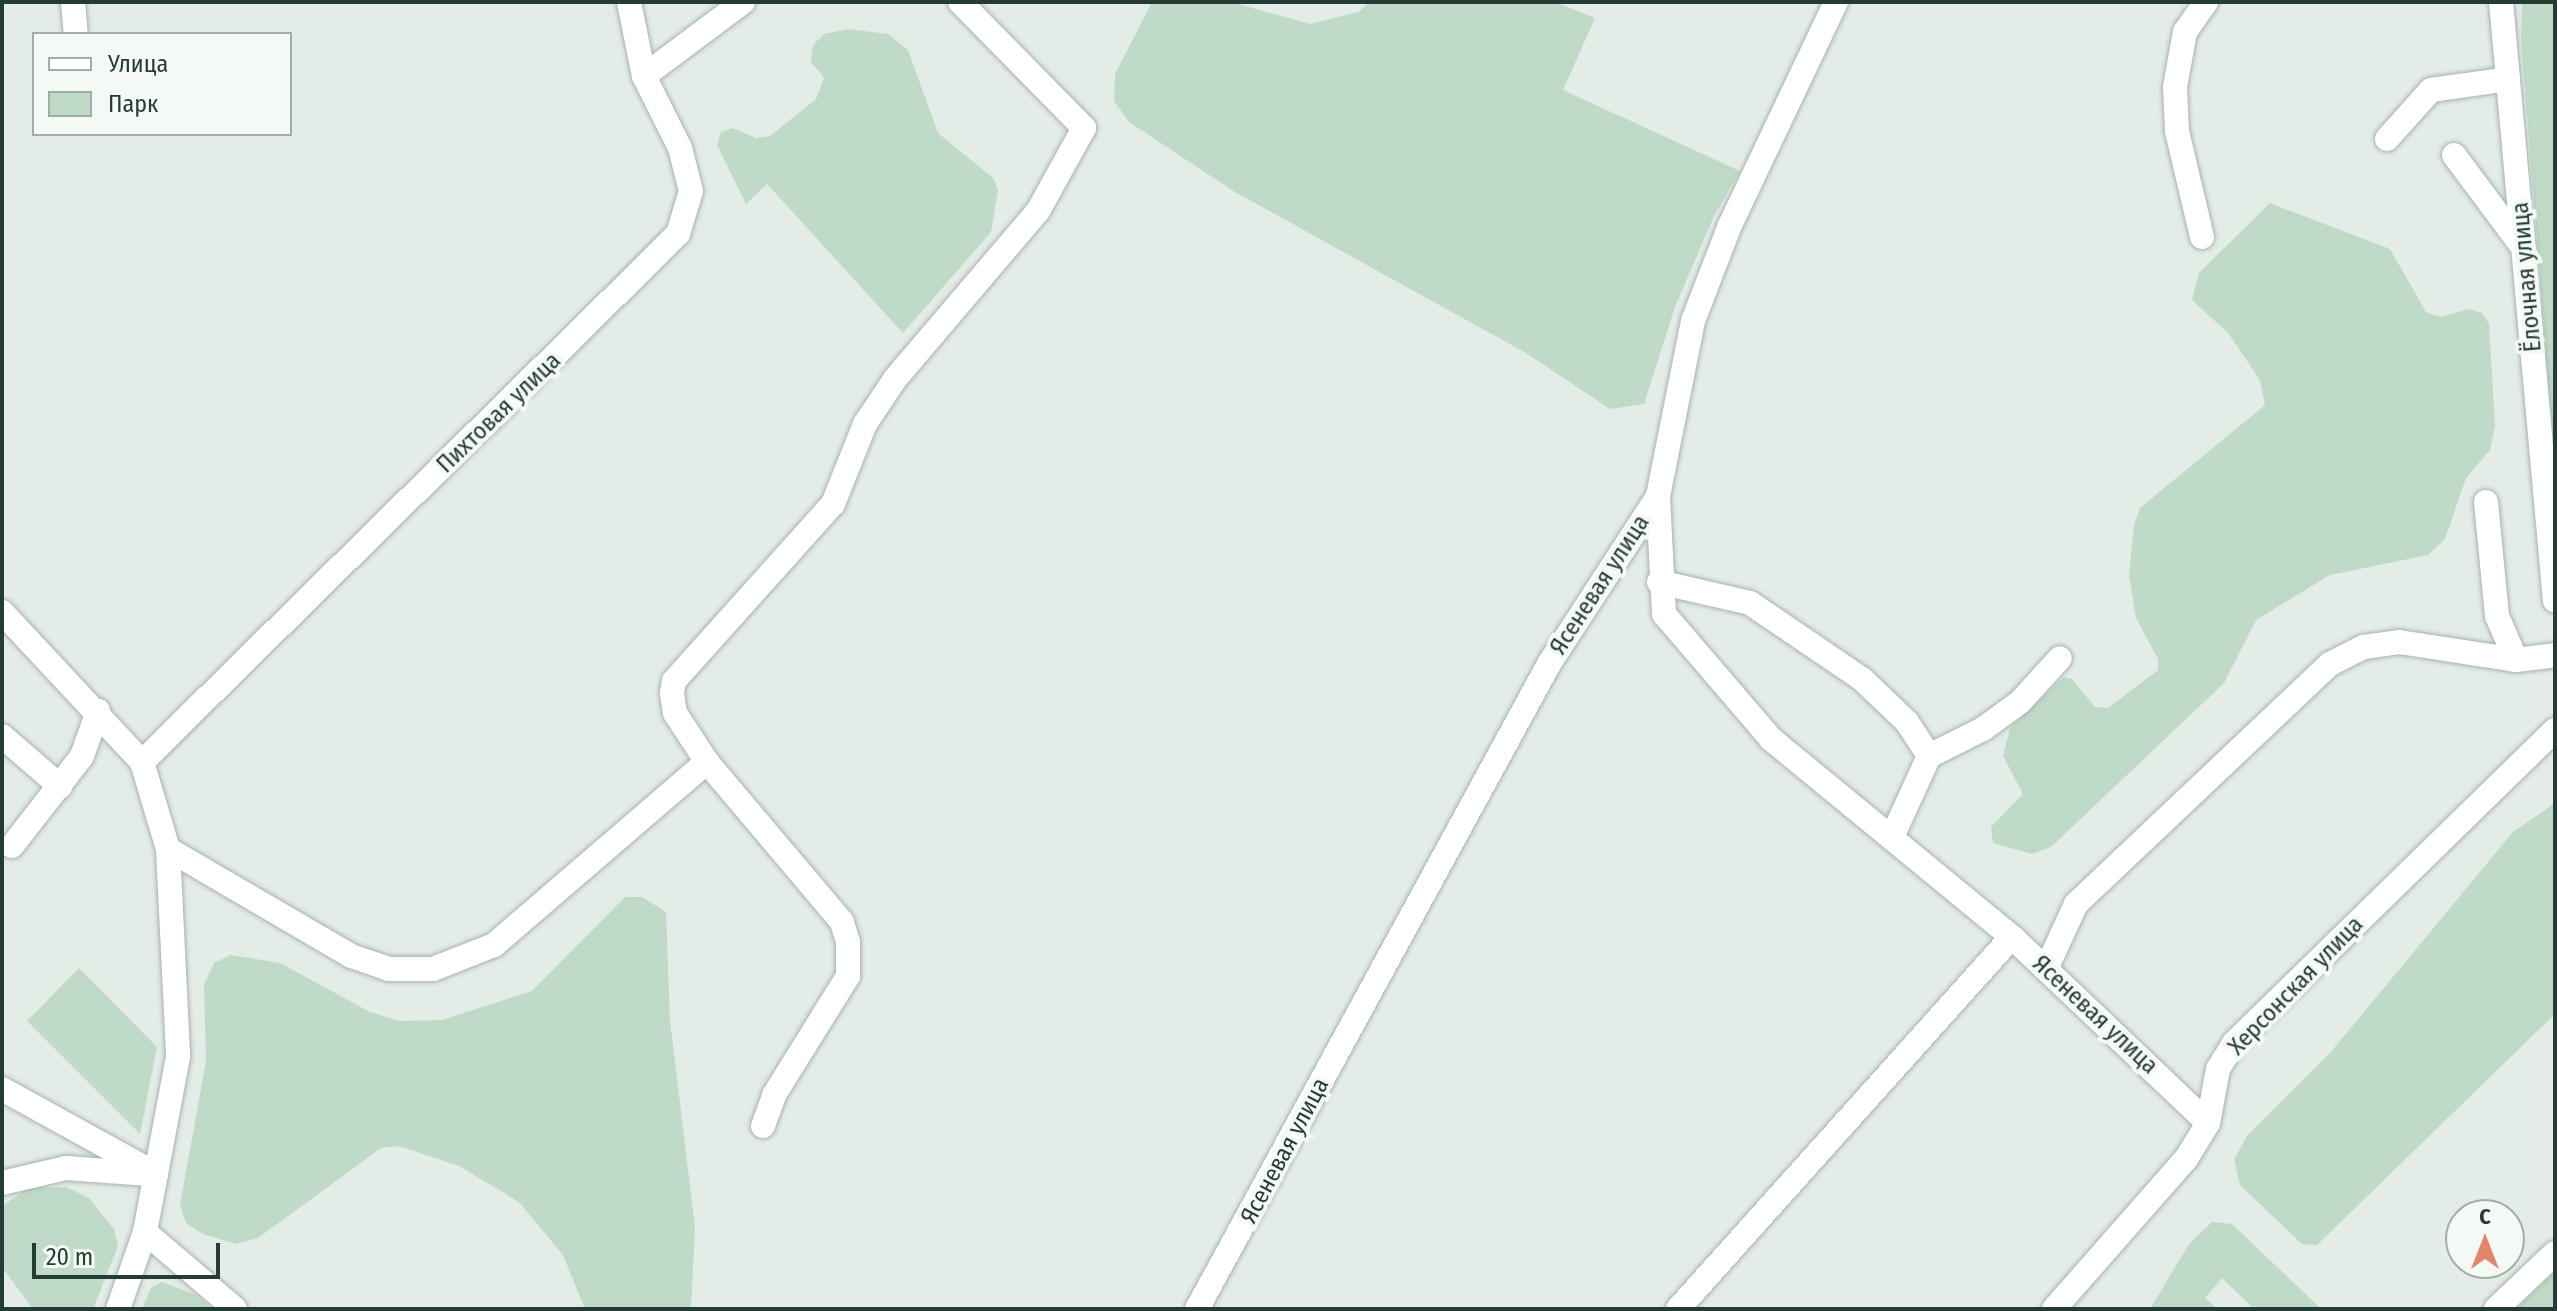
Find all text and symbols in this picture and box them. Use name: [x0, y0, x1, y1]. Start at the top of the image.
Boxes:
legend: [32, 32, 292, 136]
text: Улица: [108, 50, 168, 78]
text: Парк: [108, 90, 158, 118]
street label: Ёлочная улица: [2506, 201, 2548, 353]
street label: Пихтовая улица: [431, 347, 567, 479]
street label: Ясеневая улица: [1544, 510, 1656, 660]
street label: Херсонская улица: [2222, 911, 2370, 1061]
street label: Ясеневая улица: [2026, 950, 2164, 1080]
street label: Ясеневая улица: [1235, 1073, 1335, 1229]
north arrow: [2445, 1199, 2525, 1279]
text: С: [2479, 1203, 2491, 1230]
scale bar: [36, 1227, 224, 1277]
text: 20 m: [46, 1243, 93, 1271]

